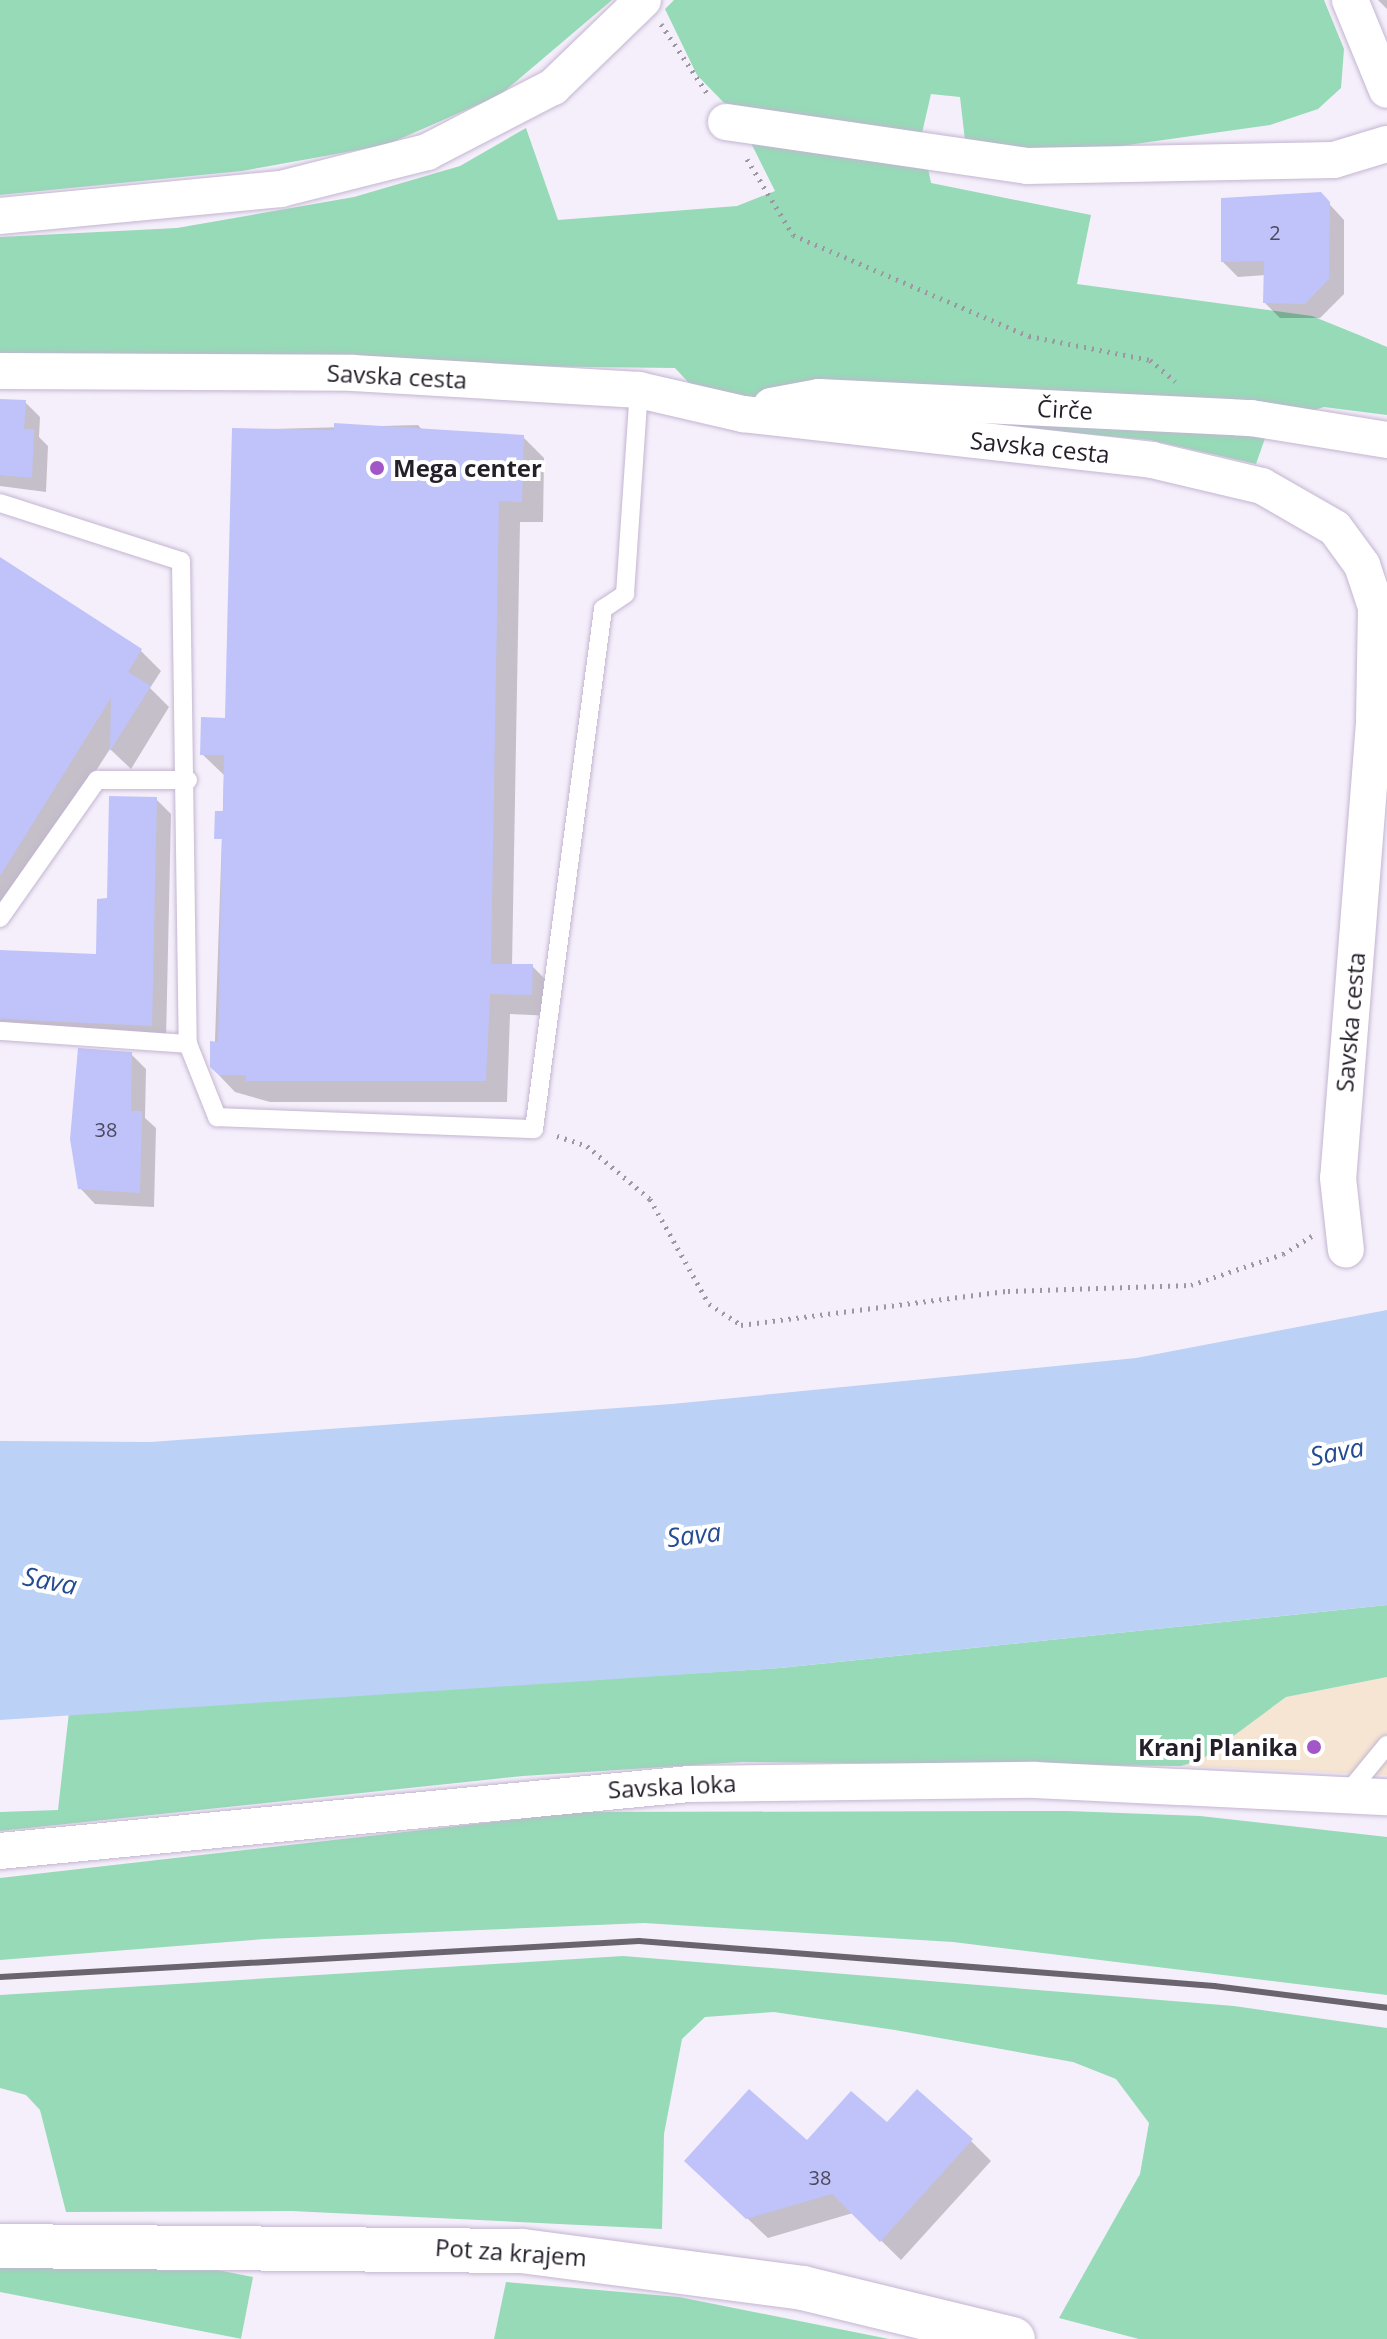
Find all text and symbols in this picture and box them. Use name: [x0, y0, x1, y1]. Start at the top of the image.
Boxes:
house number: 2: [1269, 220, 1281, 244]
street label: Savska cesta: [326, 358, 468, 394]
street label: Čirče: [1036, 393, 1094, 425]
street label: Savska cesta: [969, 425, 1111, 469]
place label: Mega center: [393, 454, 542, 482]
marker: Mega center: [368, 459, 386, 477]
street label: Savska cesta: [1330, 951, 1370, 1093]
house number: 38: [95, 1117, 117, 1141]
water label: Sava: [1307, 1431, 1367, 1473]
water label: Sava: [665, 1516, 723, 1554]
water label: Sava: [20, 1560, 80, 1602]
place label: Kranj Planika: [1138, 1733, 1298, 1761]
marker: Kranj Planika: [1305, 1738, 1323, 1756]
street label: Savska loka: [607, 1768, 737, 1804]
house number: 38: [809, 2165, 831, 2189]
street label: Pot za krajem: [434, 2232, 588, 2272]

